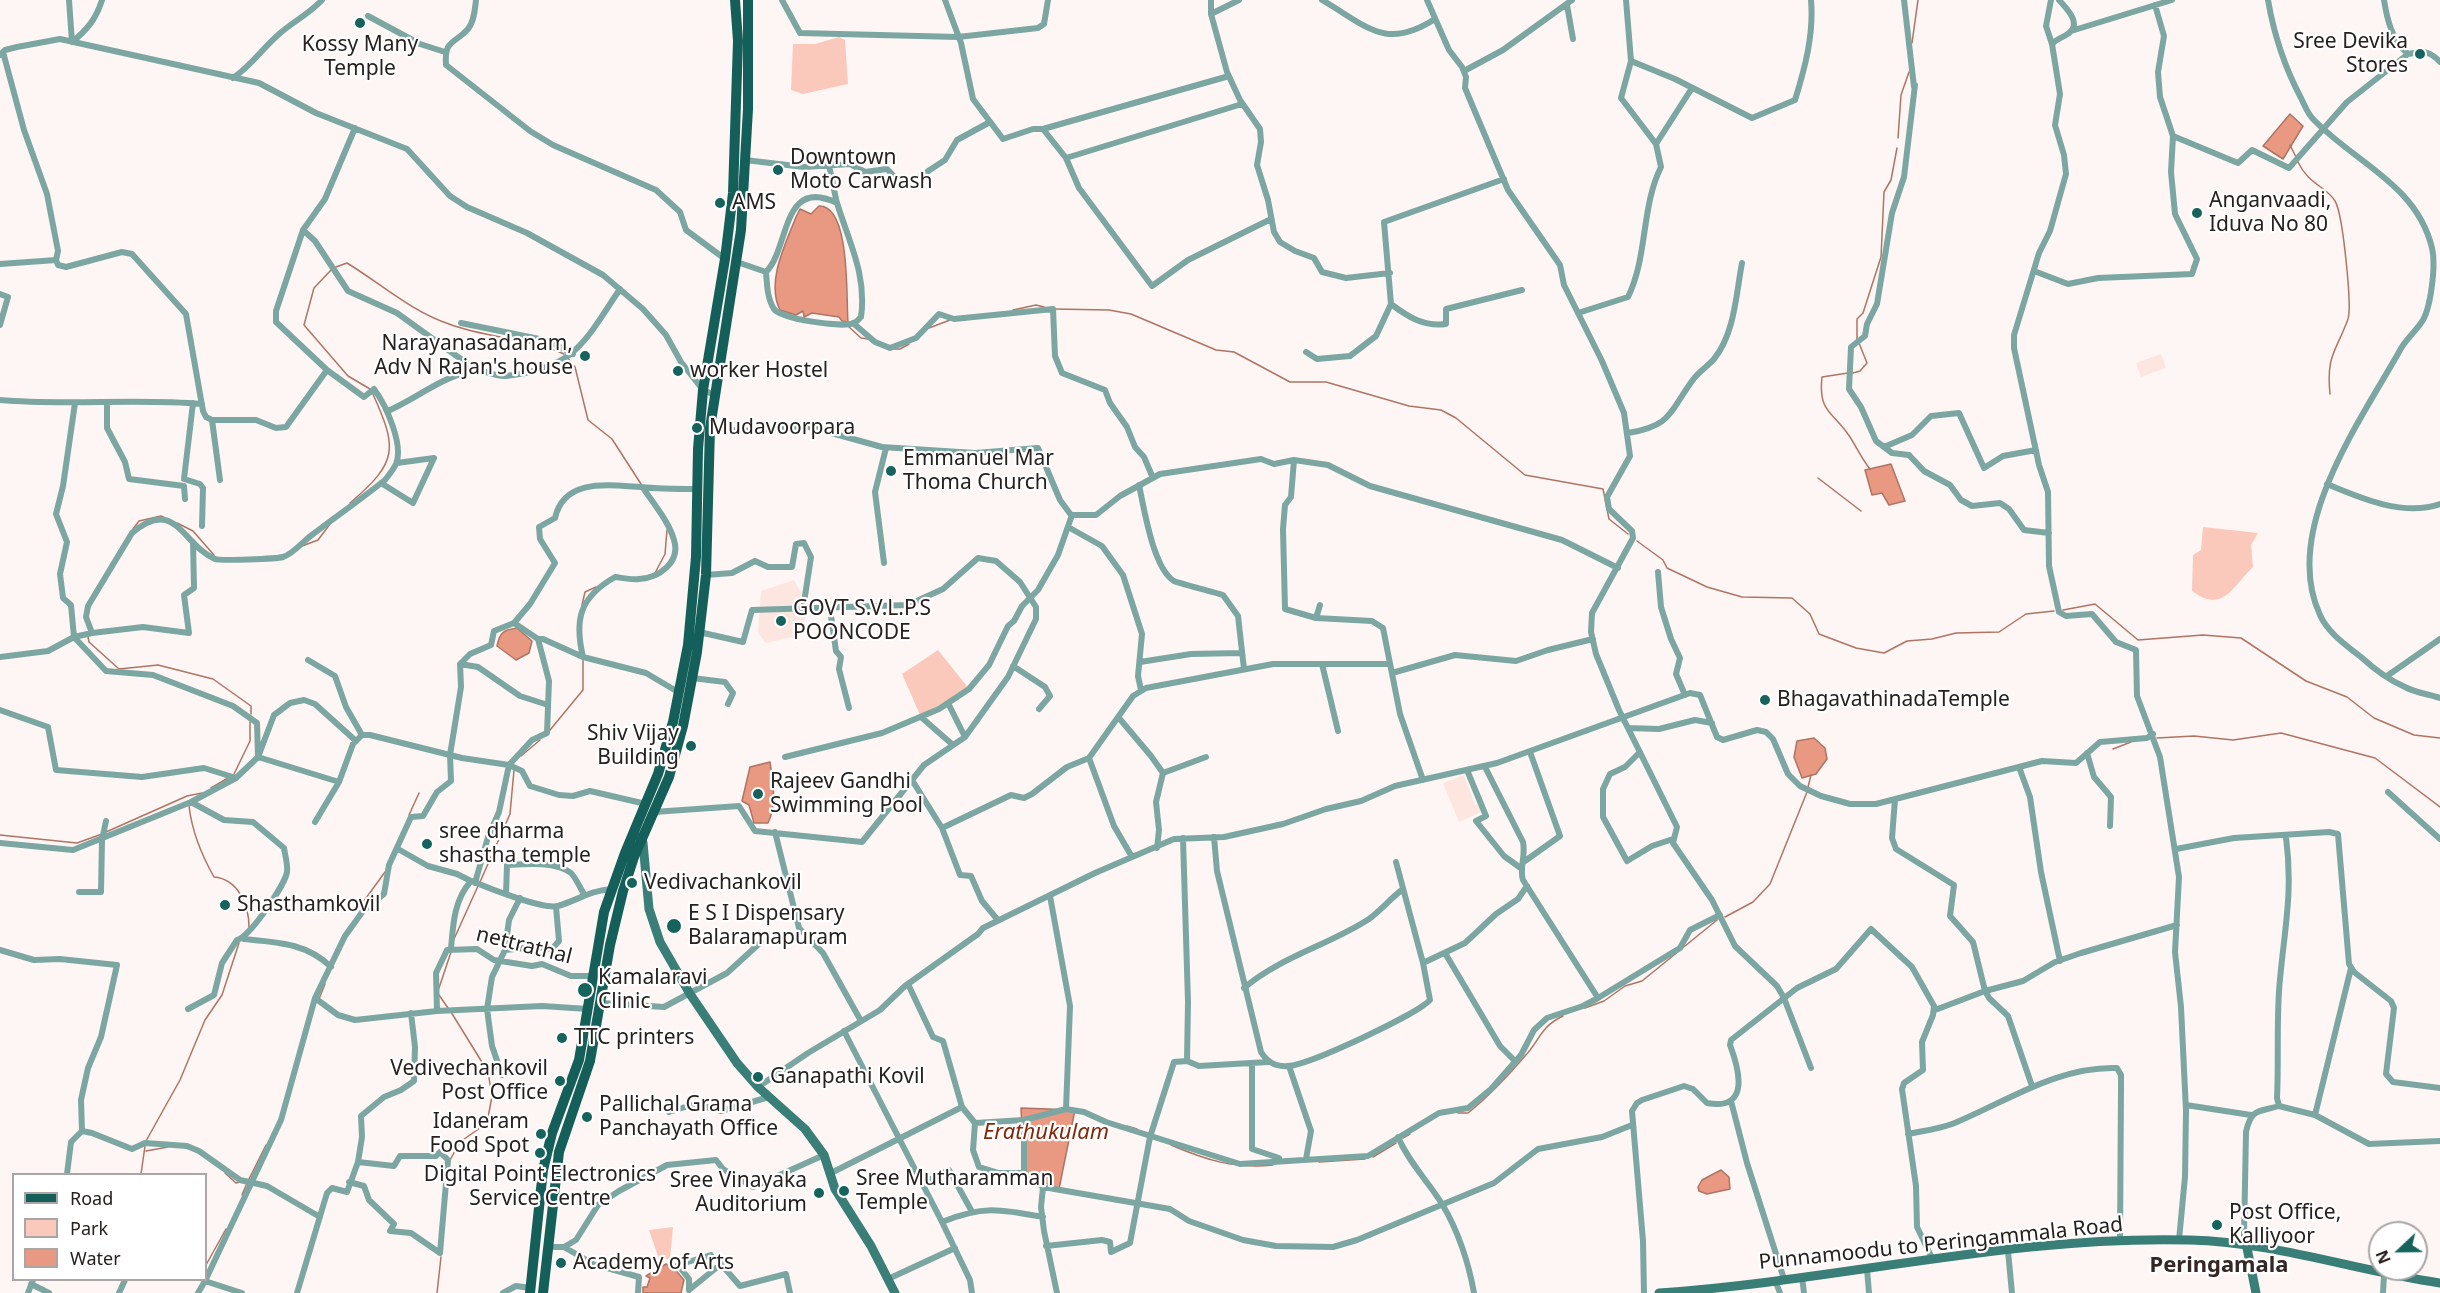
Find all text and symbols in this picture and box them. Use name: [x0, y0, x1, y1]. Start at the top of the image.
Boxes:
marker: Kossy Many Temple: [353, 16, 367, 30]
place label: Sree Devika Stores: [2293, 29, 2408, 79]
place label: Kossy Many Temple: [302, 32, 418, 82]
marker: Sree Devika Stores: [2413, 47, 2427, 61]
place label: Downtown Moto Carwash: [790, 145, 933, 195]
marker: Downtown Moto Carwash: [771, 163, 785, 177]
place label: Anganvaadi, Iduva No 80: [2209, 188, 2331, 238]
place label: AMS: [732, 190, 776, 216]
marker: AMS: [713, 196, 727, 210]
marker: Anganvaadi, Iduva No 80: [2190, 206, 2204, 220]
place label: Narayanasadanam, Adv N Rajan's house: [374, 331, 573, 381]
marker: Narayanasadanam, Adv N Rajan's house: [578, 349, 592, 363]
place label: worker Hostel: [690, 358, 828, 384]
marker: worker Hostel: [671, 364, 685, 378]
place label: Mudavoorpara: [709, 415, 855, 441]
marker: Mudavoorpara: [690, 421, 704, 435]
place label: Emmanuel Mar Thoma Church: [903, 446, 1054, 496]
marker: Emmanuel Mar Thoma Church: [884, 464, 898, 478]
place label: GOVT S.V.L.P.S POONCODE: [793, 596, 931, 646]
marker: GOVT S.V.L.P.S POONCODE: [774, 614, 788, 628]
place label: BhagavathinadaTemple: [1777, 687, 2010, 713]
marker: BhagavathinadaTemple: [1758, 693, 1772, 707]
place label: Shiv Vijay Building: [587, 721, 679, 771]
marker: Shiv Vijay Building: [684, 739, 698, 753]
place label: Rajeev Gandhi Swimming Pool: [770, 769, 923, 819]
marker: Rajeev Gandhi Swimming Pool: [751, 787, 765, 801]
place label: sree dharma shastha temple: [439, 819, 591, 869]
marker: sree dharma shastha temple: [420, 837, 434, 851]
place label: Vedivachankovil: [644, 870, 802, 896]
marker: Vedivachankovil: [625, 876, 639, 890]
place label: Shasthamkovil: [237, 892, 380, 918]
marker: Shasthamkovil: [218, 898, 232, 912]
place label: E S I Dispensary Balaramapuram: [688, 901, 848, 951]
marker: E S I Dispensary Balaramapuram: [665, 917, 683, 935]
street label: nettrathal: [474, 922, 574, 970]
place label: Kamalaravi Clinic: [598, 965, 708, 1015]
marker: Kamalaravi Clinic: [576, 981, 594, 999]
place label: TTC printers: [574, 1025, 694, 1051]
marker: TTC printers: [555, 1031, 569, 1045]
place label: Vedivechankovil Post Office: [390, 1056, 548, 1106]
place label: Ganapathi Kovil: [770, 1064, 925, 1090]
marker: Ganapathi Kovil: [751, 1070, 765, 1084]
marker: Vedivechankovil Post Office: [553, 1074, 567, 1088]
place label: Pallichal Grama Panchayath Office: [599, 1092, 778, 1142]
place label: Idaneram Food Spot: [430, 1109, 529, 1159]
marker: Pallichal Grama Panchayath Office: [580, 1110, 594, 1124]
water label: Erathukulam: [983, 1120, 1109, 1146]
marker: Idaneram Food Spot: [534, 1127, 548, 1141]
marker: Digital Point Electronics Service Centre: [533, 1146, 547, 1160]
place label: Digital Point Electronics Service Centre: [424, 1162, 656, 1212]
place label: Sree Mutharamman Temple: [856, 1166, 1053, 1216]
place label: Sree Vinayaka Auditorium: [670, 1168, 807, 1218]
legend: [12, 1173, 207, 1281]
marker: Sree Mutharamman Temple: [837, 1184, 851, 1198]
text: Road: [70, 1186, 113, 1210]
marker: Sree Vinayaka Auditorium: [812, 1186, 826, 1200]
place label: Post Office, Kalliyoor: [2229, 1200, 2341, 1250]
street label: Punnamoodu to Peringammala Road: [1758, 1212, 2124, 1276]
text: Park: [70, 1216, 108, 1240]
marker: Post Office, Kalliyoor: [2210, 1218, 2224, 1232]
north arrow: [2368, 1221, 2428, 1281]
text: Water: [70, 1246, 121, 1270]
text: N: [2371, 1247, 2396, 1267]
place label: Academy of Arts: [573, 1250, 734, 1276]
district label: Peringamala: [2150, 1253, 2288, 1279]
marker: Academy of Arts: [554, 1256, 568, 1270]

